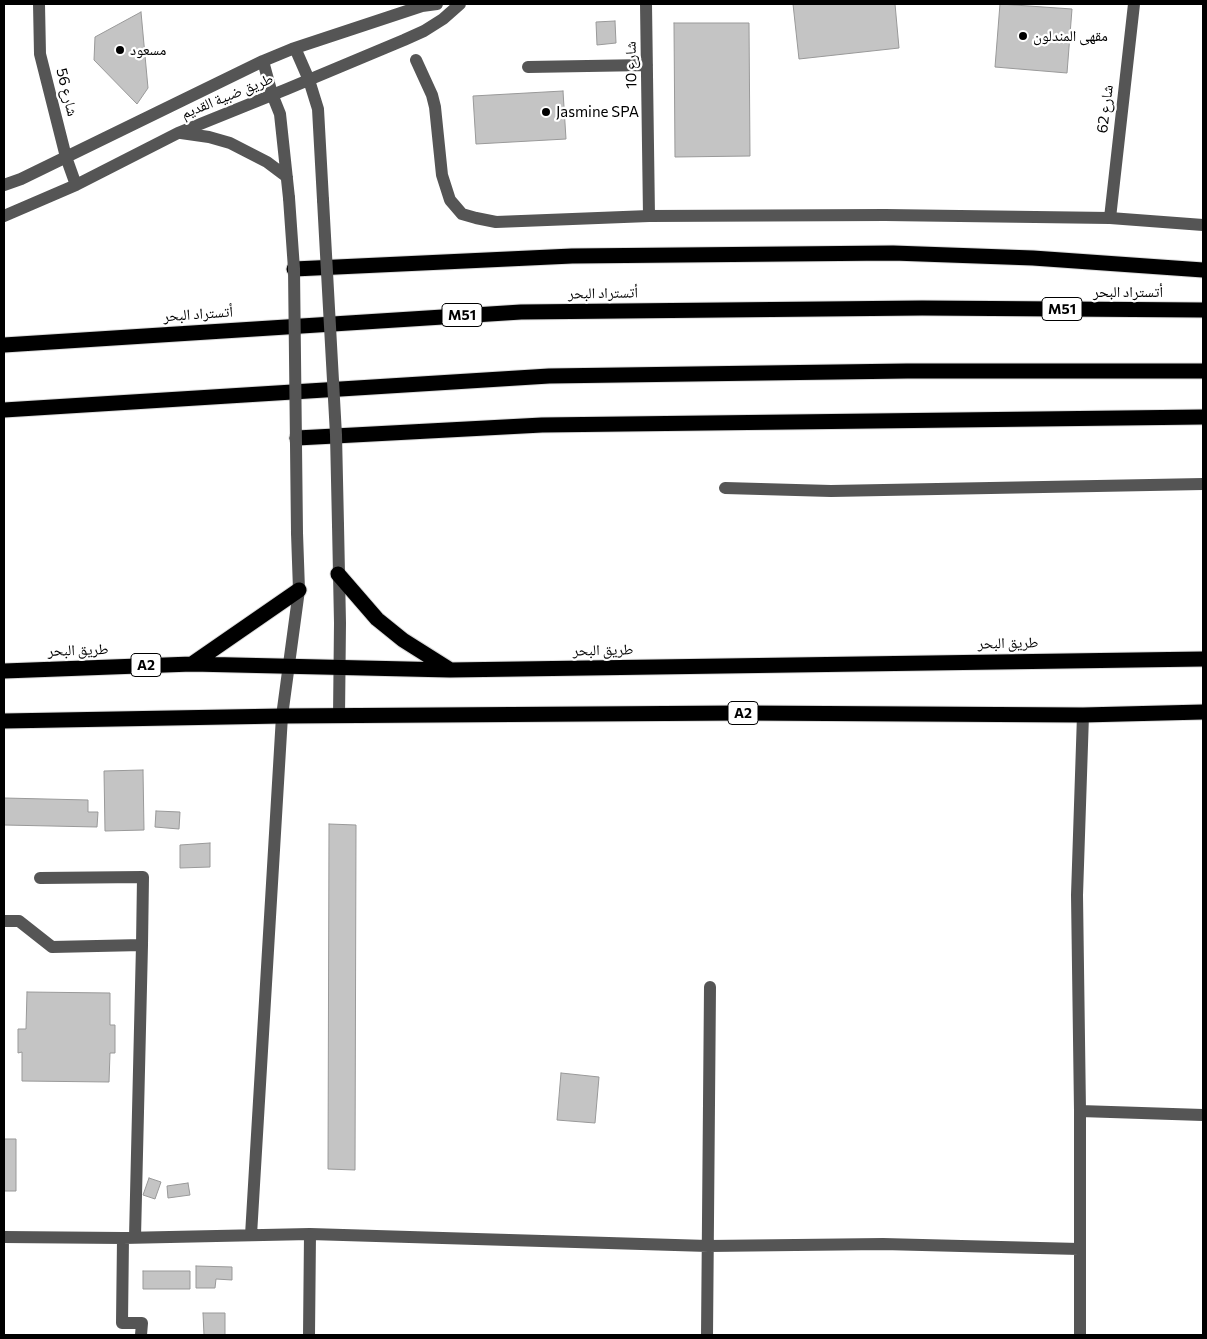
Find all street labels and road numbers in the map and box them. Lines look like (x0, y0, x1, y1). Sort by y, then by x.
street label: شارع 10 (622, 41, 640, 89)
street label: شارع 56 (52, 66, 82, 118)
street label: طريق ضبية القديم (178, 69, 276, 123)
street label: شارع 62 (1093, 84, 1117, 134)
street label: أتستراد البحر (568, 283, 638, 303)
street label: أتستراد البحر (1093, 283, 1163, 301)
road number: M51 (1042, 298, 1082, 320)
street label: أتستراد البحر (162, 303, 234, 325)
road number: M51 (442, 304, 482, 326)
street label: طريق البحر (977, 633, 1039, 653)
street label: طريق البحر (47, 640, 109, 660)
street label: طريق البحر (572, 640, 634, 660)
road number: A2 (131, 654, 161, 676)
road number: A2 (728, 701, 758, 724)

